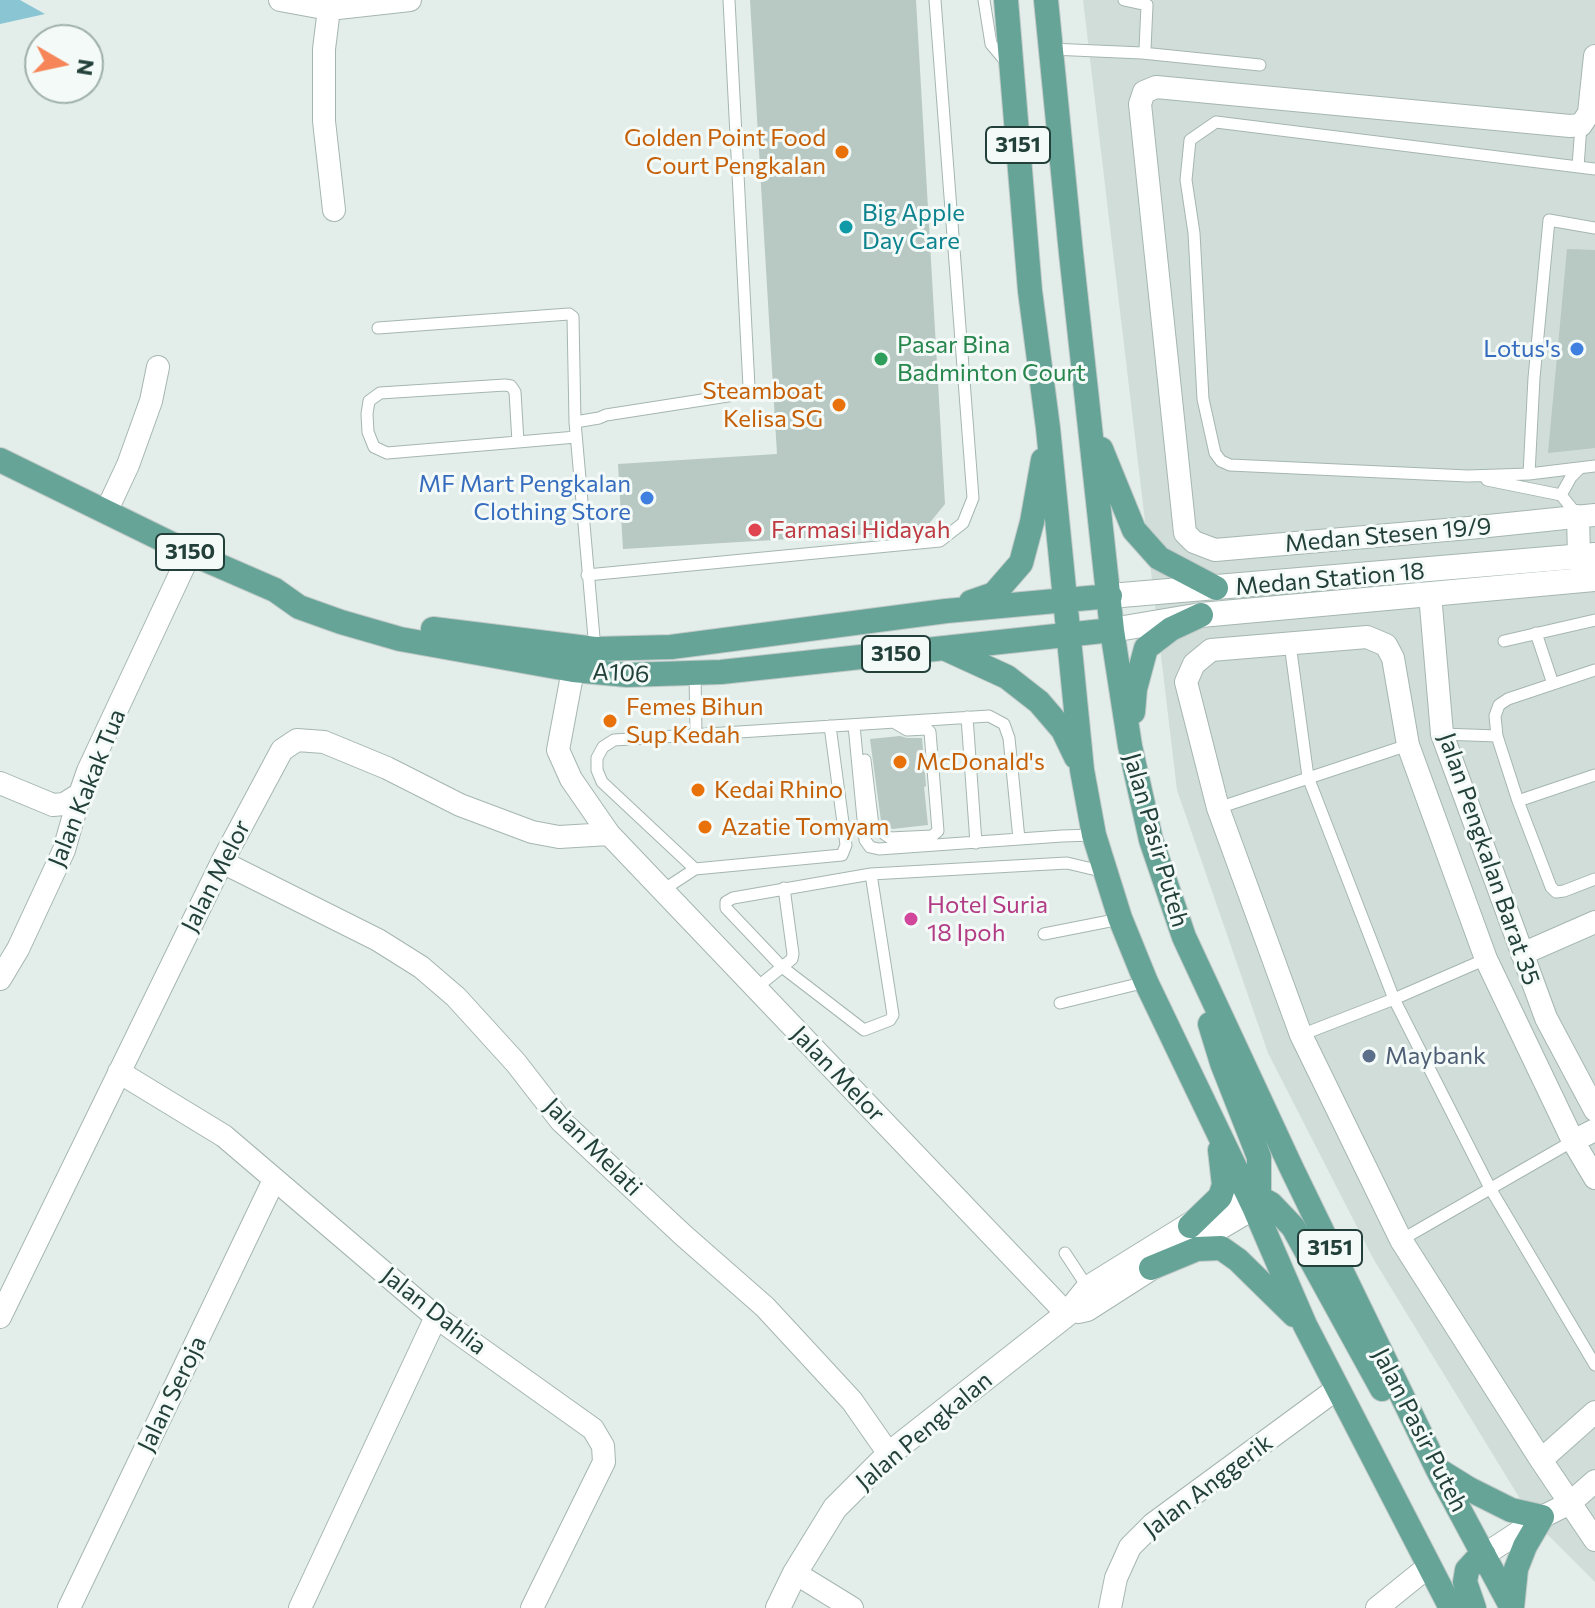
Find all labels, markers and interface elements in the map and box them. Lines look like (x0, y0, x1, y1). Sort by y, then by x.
north arrow (24, 24, 104, 104)
text: N (72, 57, 101, 78)
place label: Golden Point Food Court Pengkalan (624, 124, 826, 180)
road number: 3151 (986, 127, 1050, 163)
marker: Golden Point Food Court Pengkalan (833, 143, 851, 161)
place label: Big Apple Day Care (862, 199, 965, 255)
marker: Big Apple Day Care (837, 218, 855, 236)
place label: Pasar Bina Badminton Court (897, 331, 1086, 387)
place label: Lotus's (1483, 335, 1561, 363)
marker: Lotus's (1568, 340, 1586, 358)
marker: Pasar Bina Badminton Court (872, 350, 890, 368)
place label: Steamboat Kelisa SG (702, 377, 823, 433)
marker: Steamboat Kelisa SG (830, 396, 848, 414)
place label: MF Mart Pengkalan Clothing Store (418, 470, 631, 526)
marker: MF Mart Pengkalan Clothing Store (638, 489, 656, 507)
street label: Medan Stesen 19/9 (1283, 512, 1493, 558)
place label: Farmasi Hidayah (771, 516, 950, 544)
marker: Farmasi Hidayah (746, 521, 764, 539)
road number: 3150 (156, 534, 224, 570)
street label: Medan Station 18 (1234, 556, 1426, 602)
road number: 3150 (862, 636, 930, 672)
street label: A106 (592, 657, 650, 689)
place label: Femes Bihun Sup Kedah (626, 693, 764, 749)
street label: Jalan Kakak Tua (42, 705, 132, 871)
marker: Femes Bihun Sup Kedah (601, 712, 619, 730)
street label: Jalan Pengkalan Barat 35 (1432, 729, 1546, 989)
place label: McDonald's (916, 748, 1045, 776)
street label: Jalan Pasir Puteh (1117, 750, 1195, 930)
marker: McDonald's (891, 753, 909, 771)
place label: Kedai Rhino (714, 776, 843, 804)
marker: Kedai Rhino (689, 781, 707, 799)
place label: Azatie Tomyam (721, 813, 890, 841)
street label: Jalan Melor (175, 815, 257, 937)
marker: Azatie Tomyam (696, 818, 714, 836)
place label: Hotel Suria 18 Ipoh (927, 891, 1048, 947)
marker: Hotel Suria 18 Ipoh (902, 910, 920, 928)
street label: Jalan Melor (785, 1020, 891, 1128)
place label: Maybank (1385, 1042, 1486, 1070)
marker: Maybank (1360, 1047, 1378, 1065)
street label: Jalan Melati (538, 1092, 648, 1202)
road number: 3151 (1298, 1230, 1362, 1266)
street label: Jalan Dahlia (376, 1261, 492, 1361)
street label: Jalan Seroja (132, 1331, 212, 1457)
street label: Jalan Pasir Puteh (1366, 1343, 1474, 1517)
street label: Jalan Pengkalan (850, 1366, 998, 1496)
street label: Jalan Anggerik (1138, 1428, 1278, 1544)

